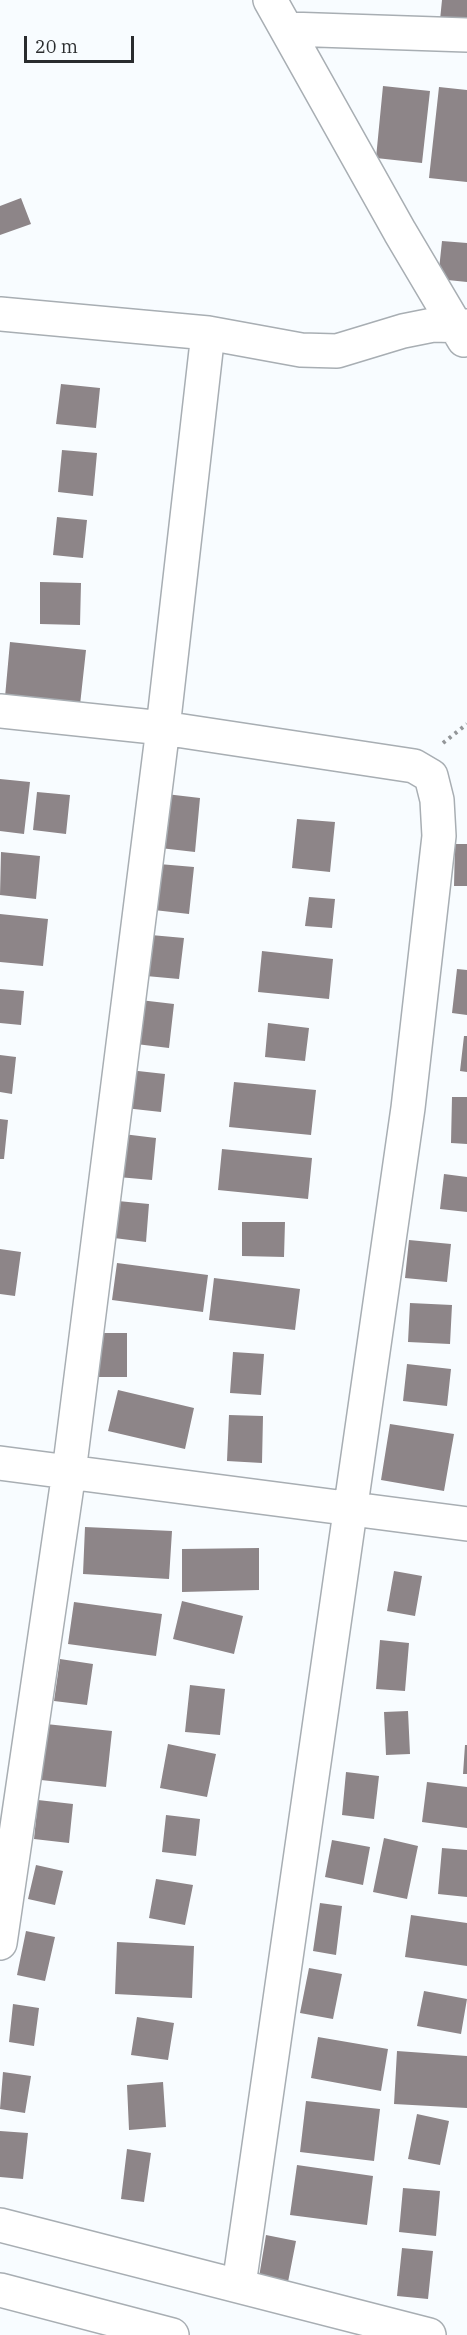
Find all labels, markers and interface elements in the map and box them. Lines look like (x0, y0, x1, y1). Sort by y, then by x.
scale bar (27, 24, 136, 62)
text: 20 m (35, 35, 78, 58)

